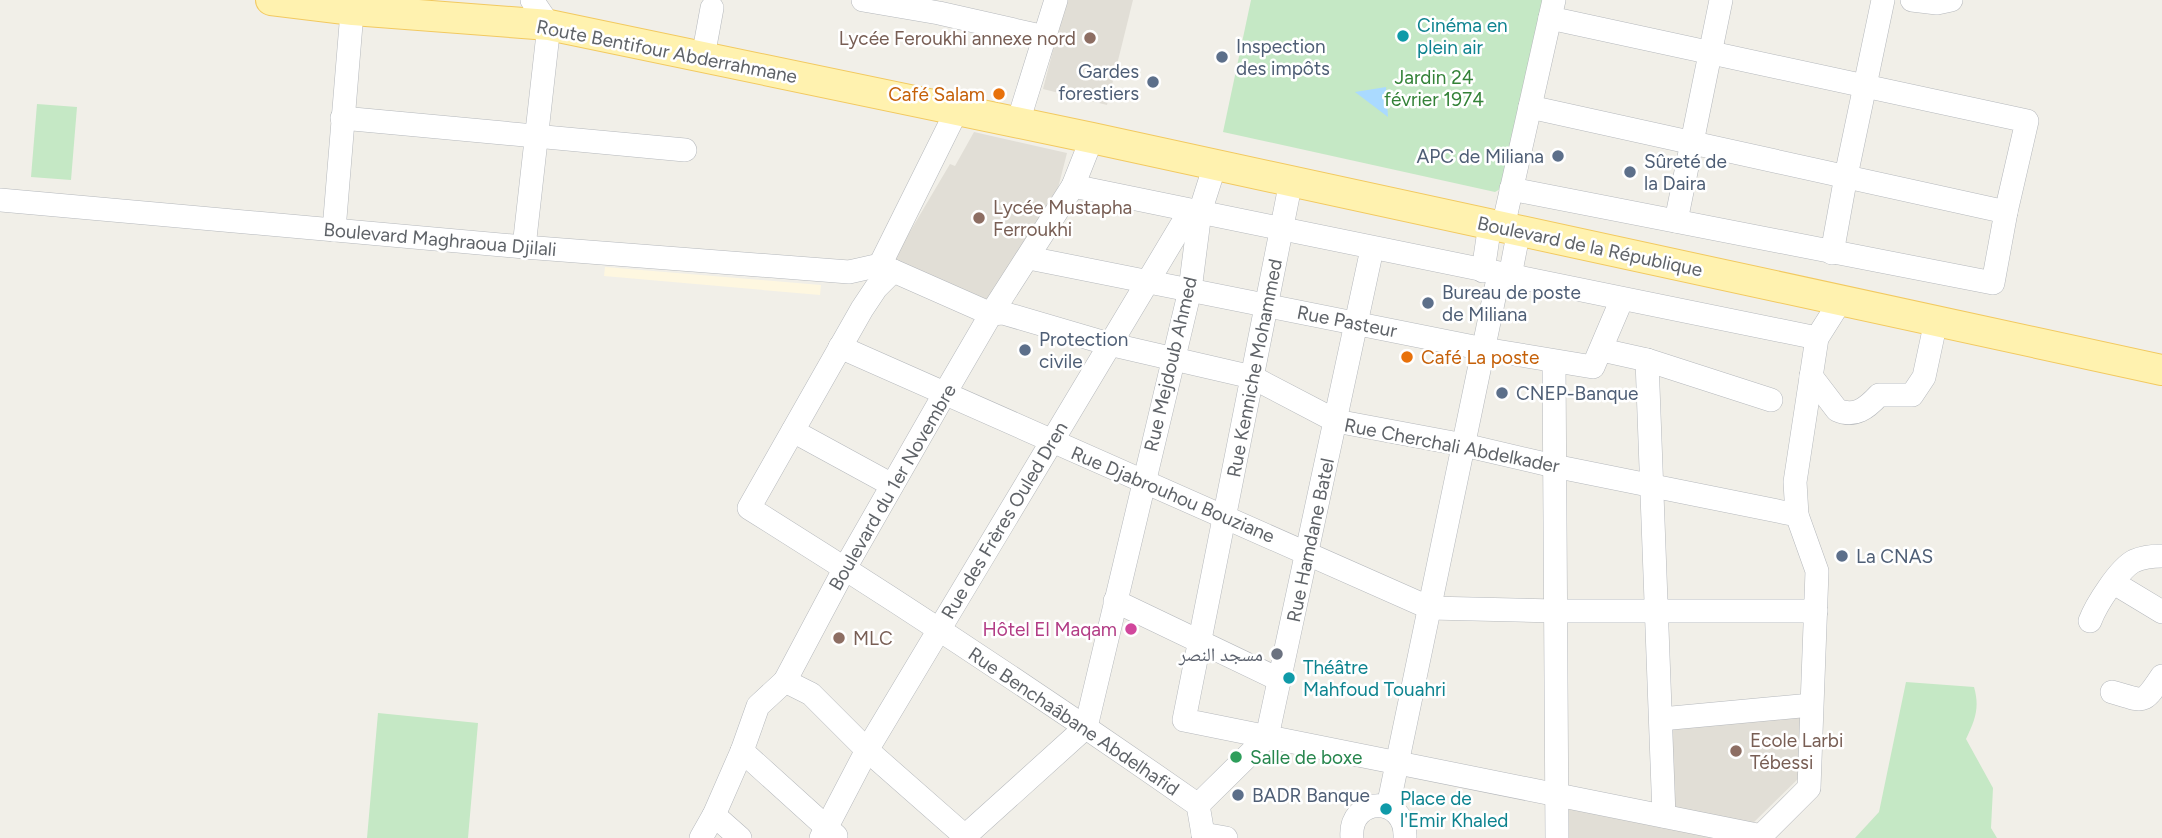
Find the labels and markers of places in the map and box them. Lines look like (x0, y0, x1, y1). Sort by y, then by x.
place label: Cinéma en plein air (1417, 14, 1508, 59)
place label: Lycée Feroukhi annexe nord (839, 27, 1076, 50)
marker: Cinéma en plein air (1395, 28, 1411, 44)
marker: Lycée Feroukhi annexe nord (1082, 30, 1098, 46)
place label: Inspection des impôts (1236, 35, 1330, 80)
marker: Inspection des impôts (1214, 49, 1230, 65)
place label: Gardes forestiers (1058, 60, 1139, 105)
marker: Gardes forestiers (1145, 74, 1161, 90)
place label: Café Salam (888, 83, 985, 106)
marker: Café Salam (991, 86, 1007, 102)
place label: APC de Miliana (1416, 145, 1544, 168)
marker: APC de Miliana (1550, 148, 1566, 164)
place label: Sûreté de la Daira (1644, 150, 1727, 195)
marker: Sûreté de la Daira (1622, 164, 1638, 180)
place label: Lycée Mustapha Ferroukhi (993, 196, 1132, 241)
marker: Lycée Mustapha Ferroukhi (971, 210, 987, 226)
place label: Bureau de poste de Miliana (1442, 281, 1581, 326)
marker: Bureau de poste de Miliana (1420, 295, 1436, 311)
place label: Protection civile (1039, 328, 1128, 373)
marker: Protection civile (1017, 342, 1033, 358)
place label: Café La poste (1421, 346, 1539, 369)
marker: Café La poste (1399, 349, 1415, 365)
place label: CNEP-Banque (1516, 382, 1638, 405)
marker: CNEP-Banque (1494, 385, 1510, 401)
place label: La CNAS (1856, 545, 1933, 568)
marker: La CNAS (1834, 548, 1850, 564)
place label: Hôtel El Maqam (983, 618, 1117, 641)
marker: Hôtel El Maqam (1123, 621, 1139, 637)
place label: MLC (853, 627, 893, 650)
marker: MLC (831, 630, 847, 646)
place label: مسجد النصر (1178, 643, 1263, 666)
marker: مسجد النصر (1269, 646, 1285, 662)
place label: Théâtre Mahfoud Touahri (1303, 656, 1446, 701)
marker: Théâtre Mahfoud Touahri (1281, 670, 1297, 686)
place label: Ecole Larbi Tébessi (1750, 729, 1843, 774)
marker: Ecole Larbi Tébessi (1728, 743, 1744, 759)
place label: Salle de boxe (1250, 746, 1362, 769)
marker: Salle de boxe (1228, 749, 1244, 765)
place label: BADR Banque (1252, 784, 1370, 807)
marker: BADR Banque (1230, 787, 1246, 803)
place label: Place de l'Emir Khaled (1400, 787, 1509, 832)
marker: Place de l'Emir Khaled (1378, 801, 1394, 817)

